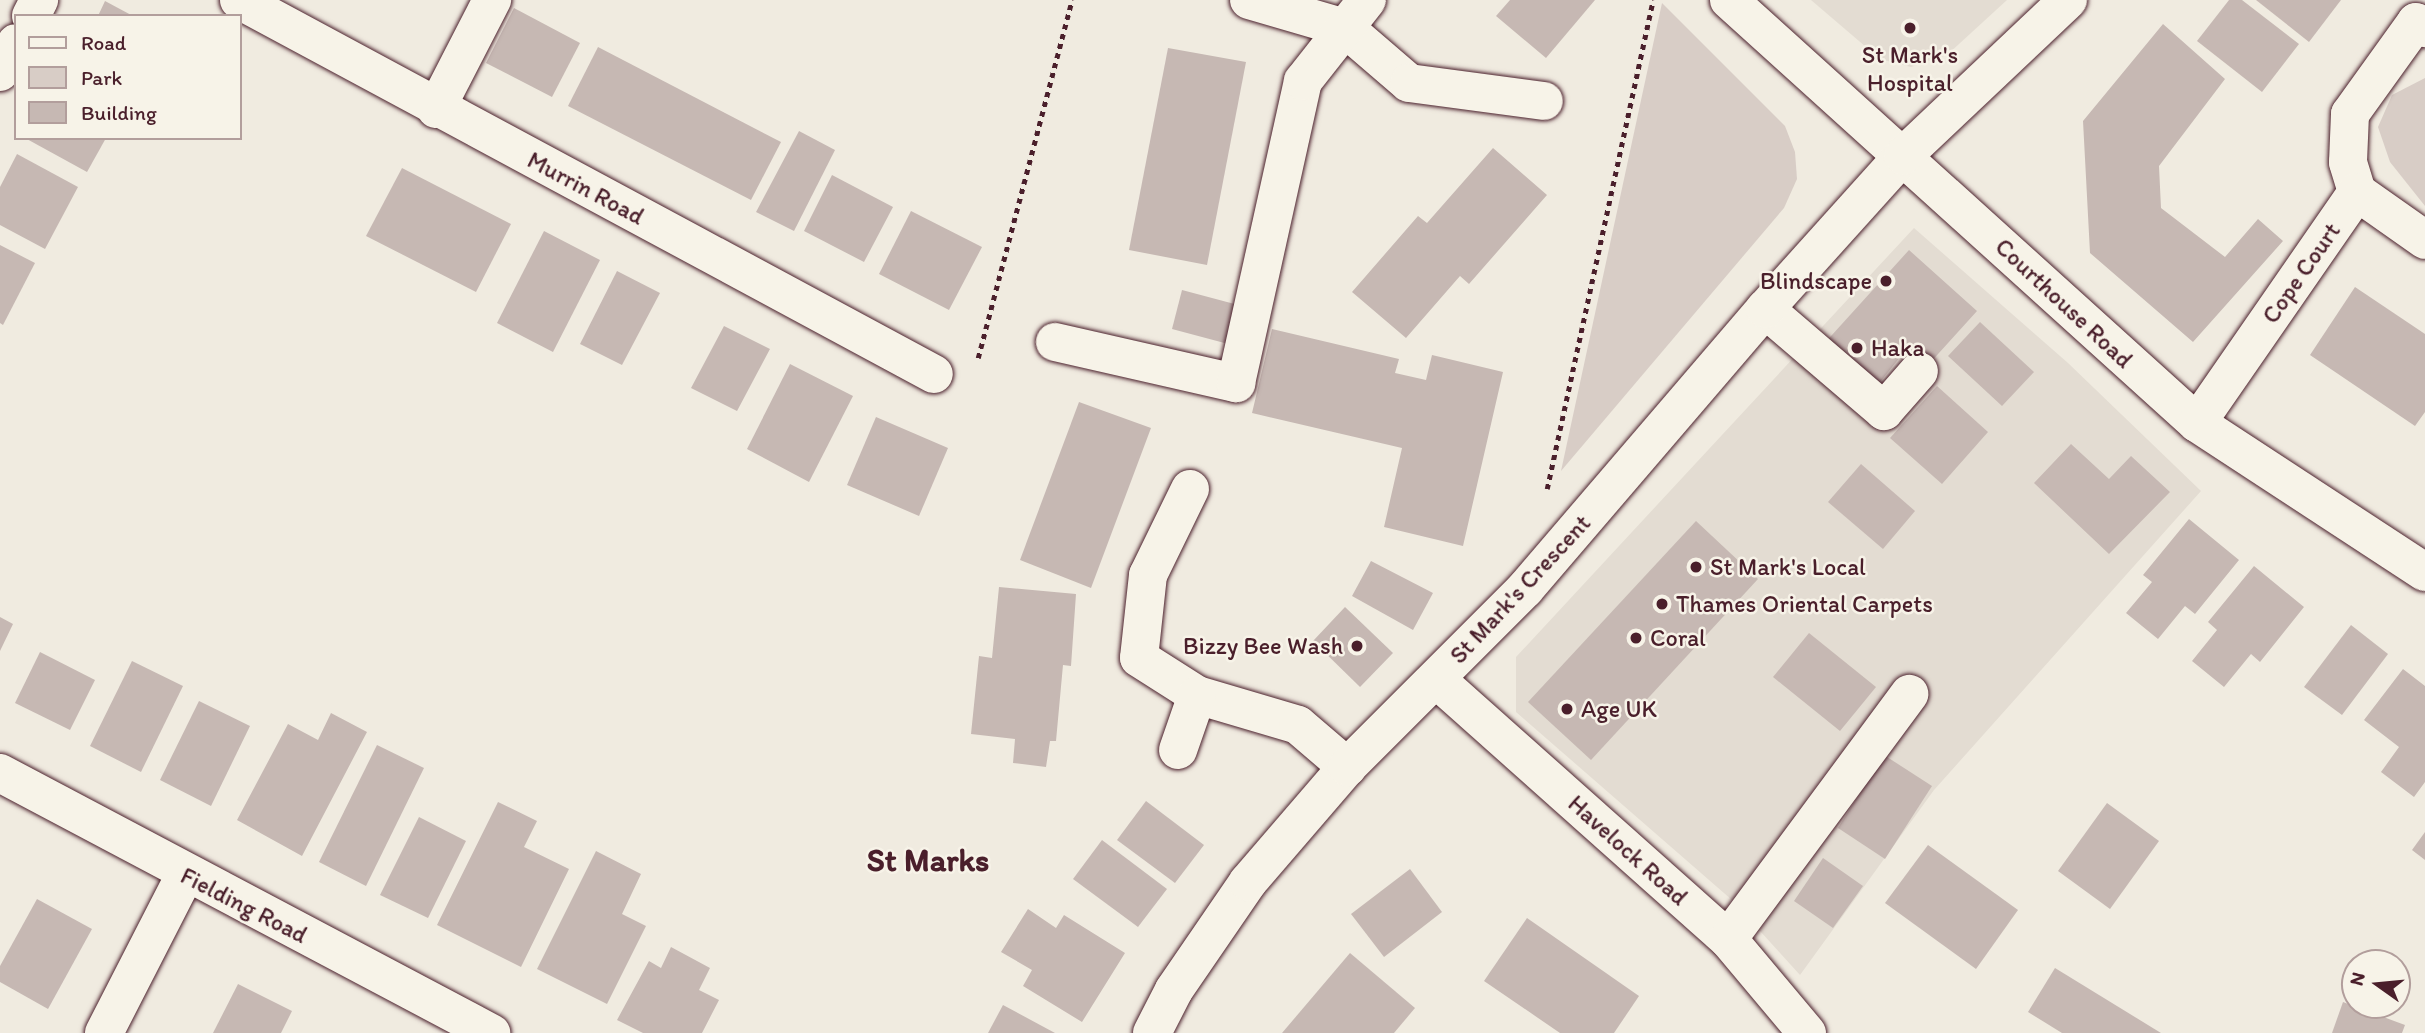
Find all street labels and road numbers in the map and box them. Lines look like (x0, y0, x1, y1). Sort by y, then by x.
street label: Murrin Road (523, 145, 649, 231)
street label: Cope Court (2256, 217, 2346, 329)
street label: Courthouse Road (1990, 232, 2138, 374)
street label: St Mark's Crescent (1443, 508, 1597, 670)
street label: Havelock Road (1562, 789, 1694, 911)
street label: Fielding Road (176, 861, 312, 949)

